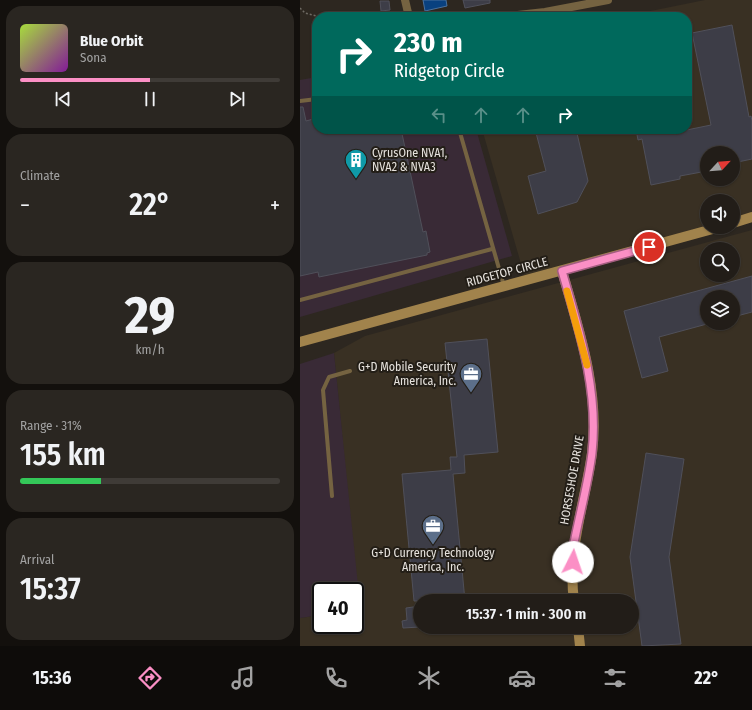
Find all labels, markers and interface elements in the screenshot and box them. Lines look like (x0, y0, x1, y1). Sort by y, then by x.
text: 230 m (394, 26, 463, 59)
icon: right (328, 28, 380, 80)
text: Blue Orbit (80, 32, 143, 50)
text: Sona (80, 50, 107, 65)
text: Ridgetop Circle (394, 60, 505, 82)
icon: previous (52, 88, 74, 110)
icon: pause (139, 88, 161, 110)
icon: next (226, 88, 248, 110)
icon: left (428, 104, 450, 126)
icon: ahead (470, 104, 492, 126)
icon: ahead (512, 104, 534, 126)
icon: right (554, 104, 576, 126)
place label: CyrusOne NVA1, NVA2 & NVA3 (372, 146, 447, 174)
north arrow (700, 146, 740, 186)
map controls (700, 146, 740, 330)
building icon: CyrusOne NVA1, NVA2 & NVA3 (343, 147, 369, 180)
text: Climate (20, 168, 60, 183)
text: 22° (129, 187, 171, 223)
text: − (20, 192, 30, 219)
text: + (270, 192, 280, 219)
button: sound (700, 194, 740, 234)
pin (632, 230, 666, 264)
icon: arrive (638, 236, 660, 258)
button: search (700, 242, 740, 282)
street label: RIDGETOP CIRCLE (465, 254, 550, 290)
text: 29 (125, 284, 175, 347)
button: layers (700, 290, 740, 330)
text: km/h (136, 342, 165, 357)
place label: G+D Mobile Security America, Inc. (358, 360, 457, 388)
office icon: G+D Mobile Security America, Inc. (458, 361, 484, 394)
text: Range · 31% (20, 418, 82, 433)
street label: HORSESHOE DRIVE (557, 434, 587, 526)
text: 155 km (20, 437, 106, 473)
office icon: G+D Currency Technology America, Inc. (420, 513, 446, 546)
position arrow (552, 541, 594, 583)
place label: G+D Currency Technology America, Inc. (371, 546, 495, 574)
text: Arrival (20, 552, 54, 567)
text: 15:37 (20, 571, 81, 607)
speed limit sign: 40 (312, 582, 364, 634)
text: 15:37 · 1 min · 300 m (466, 605, 586, 623)
icon: directions (136, 664, 164, 692)
icon: music (229, 664, 257, 692)
icon: phone (322, 664, 350, 692)
icon: climate (415, 664, 443, 692)
icon: car (508, 664, 536, 692)
icon: filters (601, 664, 629, 692)
text: 15:36 (33, 667, 71, 689)
text: 22° (694, 667, 719, 689)

